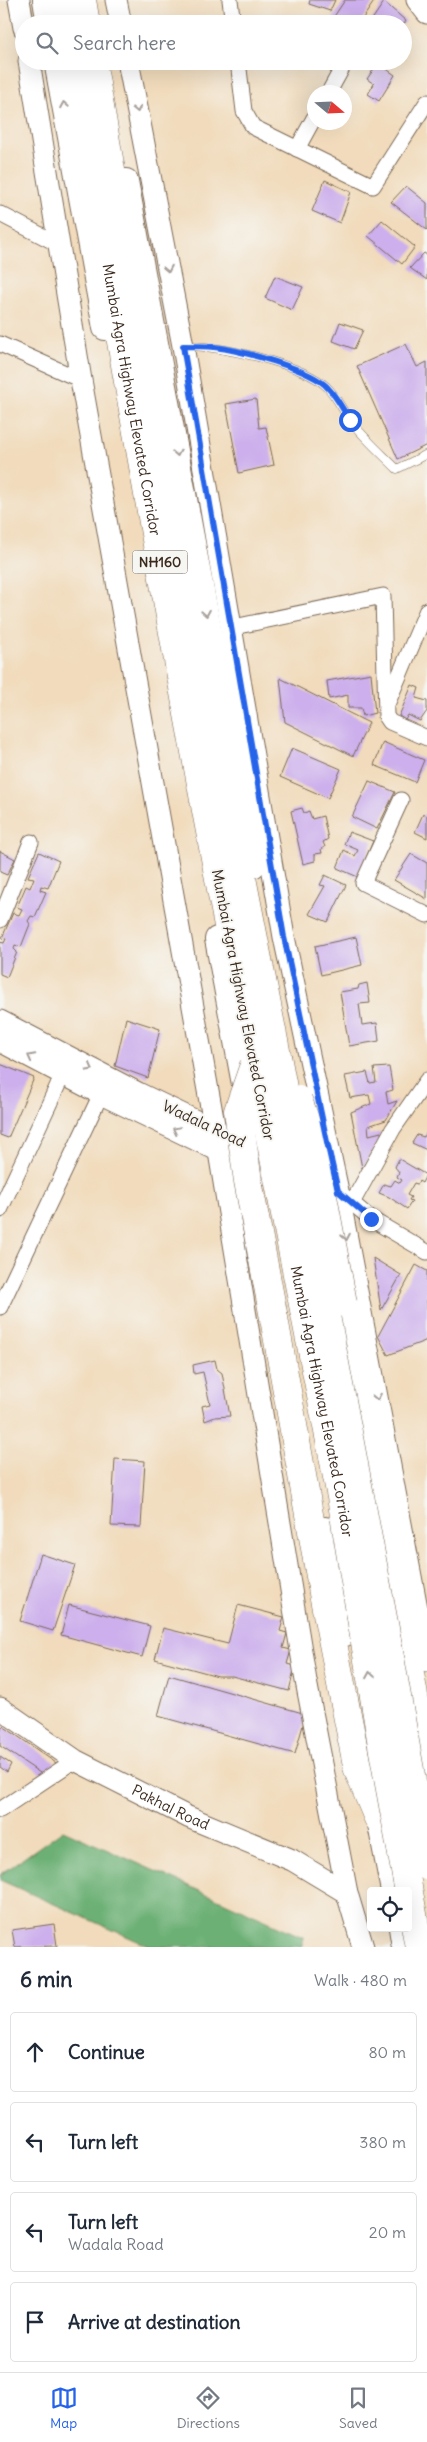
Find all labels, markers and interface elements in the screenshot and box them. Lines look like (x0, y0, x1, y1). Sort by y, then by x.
search box (15, 15, 412, 70)
icon: search (33, 29, 61, 57)
text: Search here (73, 31, 176, 55)
north arrow (307, 85, 352, 130)
one-way arrow (59, 100, 69, 109)
one-way arrow (131, 105, 142, 114)
street label: Mumbai Agra Highway Elevated Corridor (98, 262, 165, 537)
one-way arrow (162, 264, 173, 273)
route start (339, 409, 362, 432)
one-way arrow (171, 449, 181, 458)
road number: NH160 (132, 550, 188, 574)
one-way arrow (201, 609, 211, 618)
street label: Mumbai Agra Highway Elevated Corridor (208, 868, 279, 1142)
one-way arrow (27, 1053, 36, 1063)
one-way arrow (84, 1062, 93, 1072)
street label: Wadala Road (160, 1096, 249, 1151)
one-way arrow (172, 1126, 181, 1136)
route end (360, 1208, 383, 1231)
one-way arrow (340, 1233, 351, 1242)
street label: Mumbai Agra Highway Elevated Corridor (287, 1264, 357, 1539)
one-way arrow (371, 1392, 382, 1401)
one-way arrow (366, 1671, 376, 1680)
street label: Pakhal Road (129, 1780, 213, 1834)
map controls (367, 1887, 412, 1932)
button: locate (367, 1887, 412, 1932)
text: 6 min (20, 1966, 72, 1993)
text: Walk · 480 m (314, 1970, 407, 1990)
icon: ahead (21, 2038, 49, 2066)
text: Continue (68, 2040, 145, 2064)
text: 80 m (368, 2042, 406, 2062)
icon: left (21, 2128, 49, 2156)
text: Turn left (68, 2130, 138, 2154)
text: 380 m (359, 2132, 406, 2152)
text: Turn left (68, 2210, 138, 2234)
icon: left (21, 2218, 49, 2246)
text: 20 m (369, 2222, 406, 2242)
text: Wadala Road (68, 2234, 164, 2254)
icon: arrive (21, 2308, 49, 2336)
text: Arrive at destination (68, 2310, 241, 2334)
tab: Map (50, 2384, 78, 2432)
tab: Directions (177, 2384, 240, 2432)
tab: Saved (339, 2384, 377, 2432)

